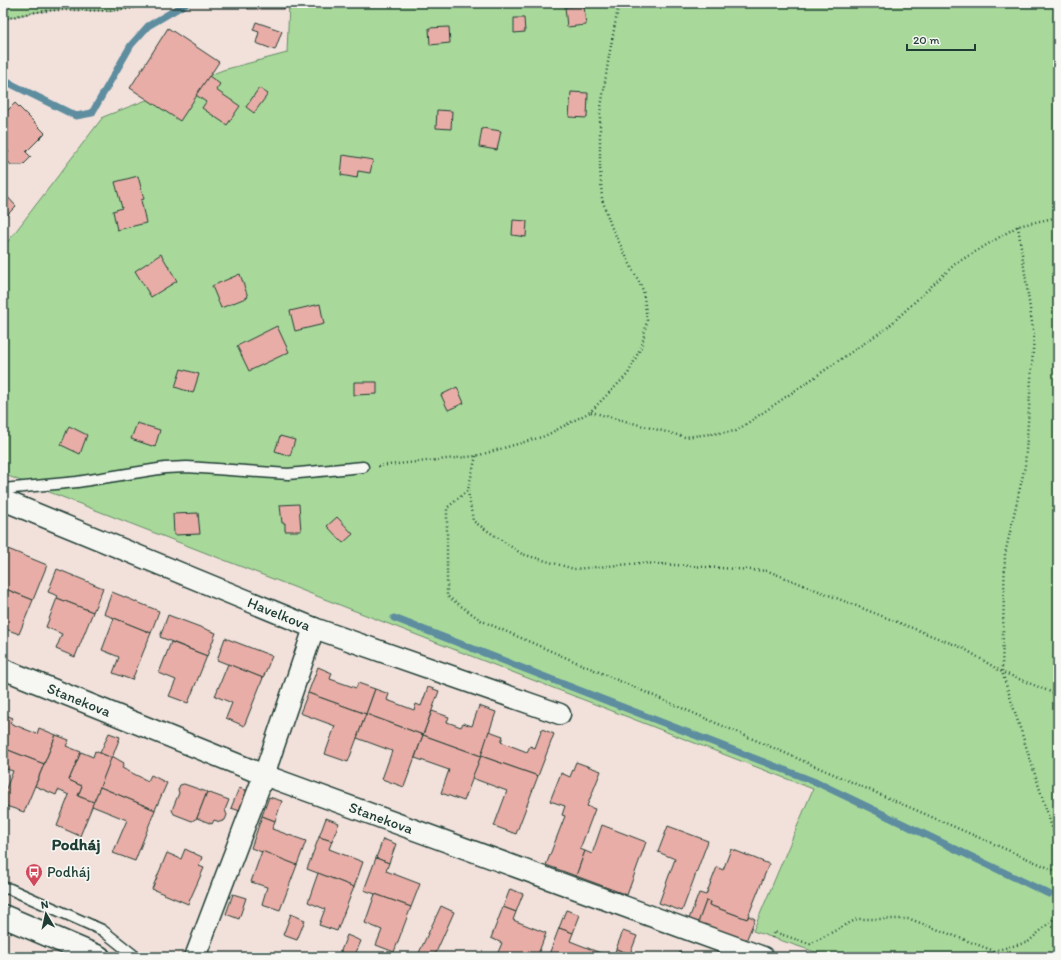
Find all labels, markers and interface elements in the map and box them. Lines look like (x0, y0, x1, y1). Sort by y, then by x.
scale bar (907, 26, 975, 52)
text: 20 m (913, 33, 940, 47)
street label: Havelkova (245, 593, 313, 635)
street label: Stanekova (45, 679, 114, 721)
street label: Stanekova (346, 798, 416, 838)
district label: Podháj (51, 834, 101, 855)
bus stop icon: Podháj (24, 862, 44, 887)
place label: Podháj (47, 863, 90, 881)
north arrow (26, 894, 66, 934)
text: N (40, 898, 49, 912)

